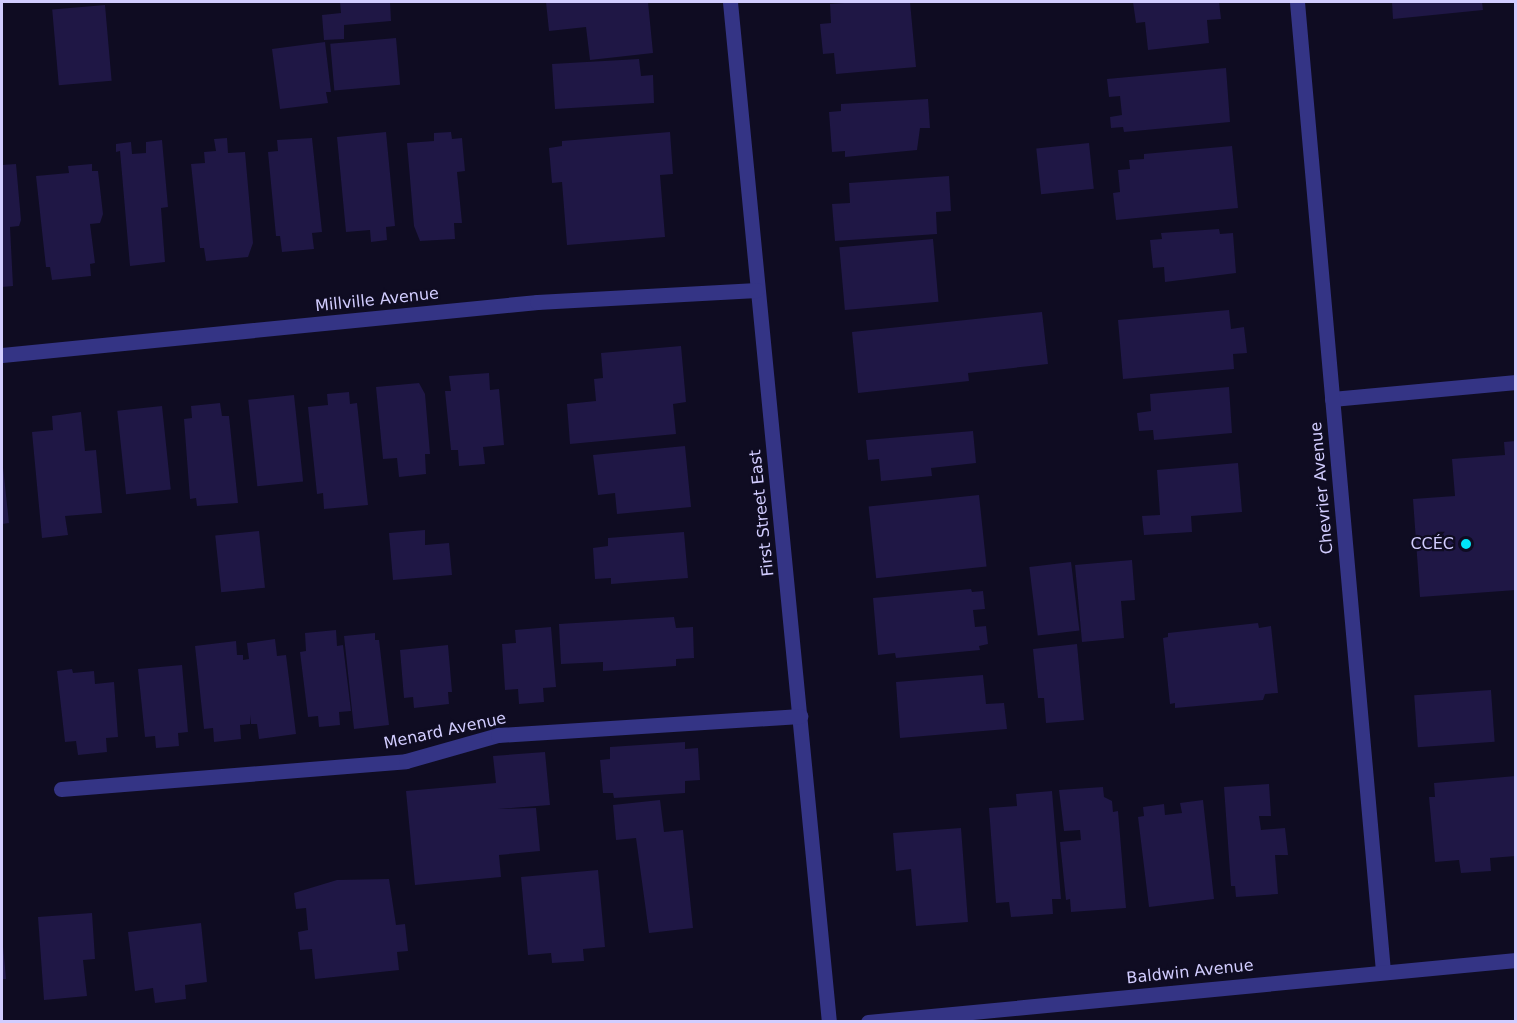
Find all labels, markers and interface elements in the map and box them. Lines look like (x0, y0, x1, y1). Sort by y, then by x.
street label: Millville Avenue (314, 284, 440, 316)
street label: Chevrier Avenue (1307, 421, 1337, 555)
street label: First Street East (746, 449, 778, 577)
place label: CCÉC (1410, 534, 1454, 554)
marker: CCÉC (1459, 537, 1473, 551)
street label: Menard Avenue (382, 709, 508, 753)
street label: Baldwin Avenue (1126, 956, 1254, 988)

